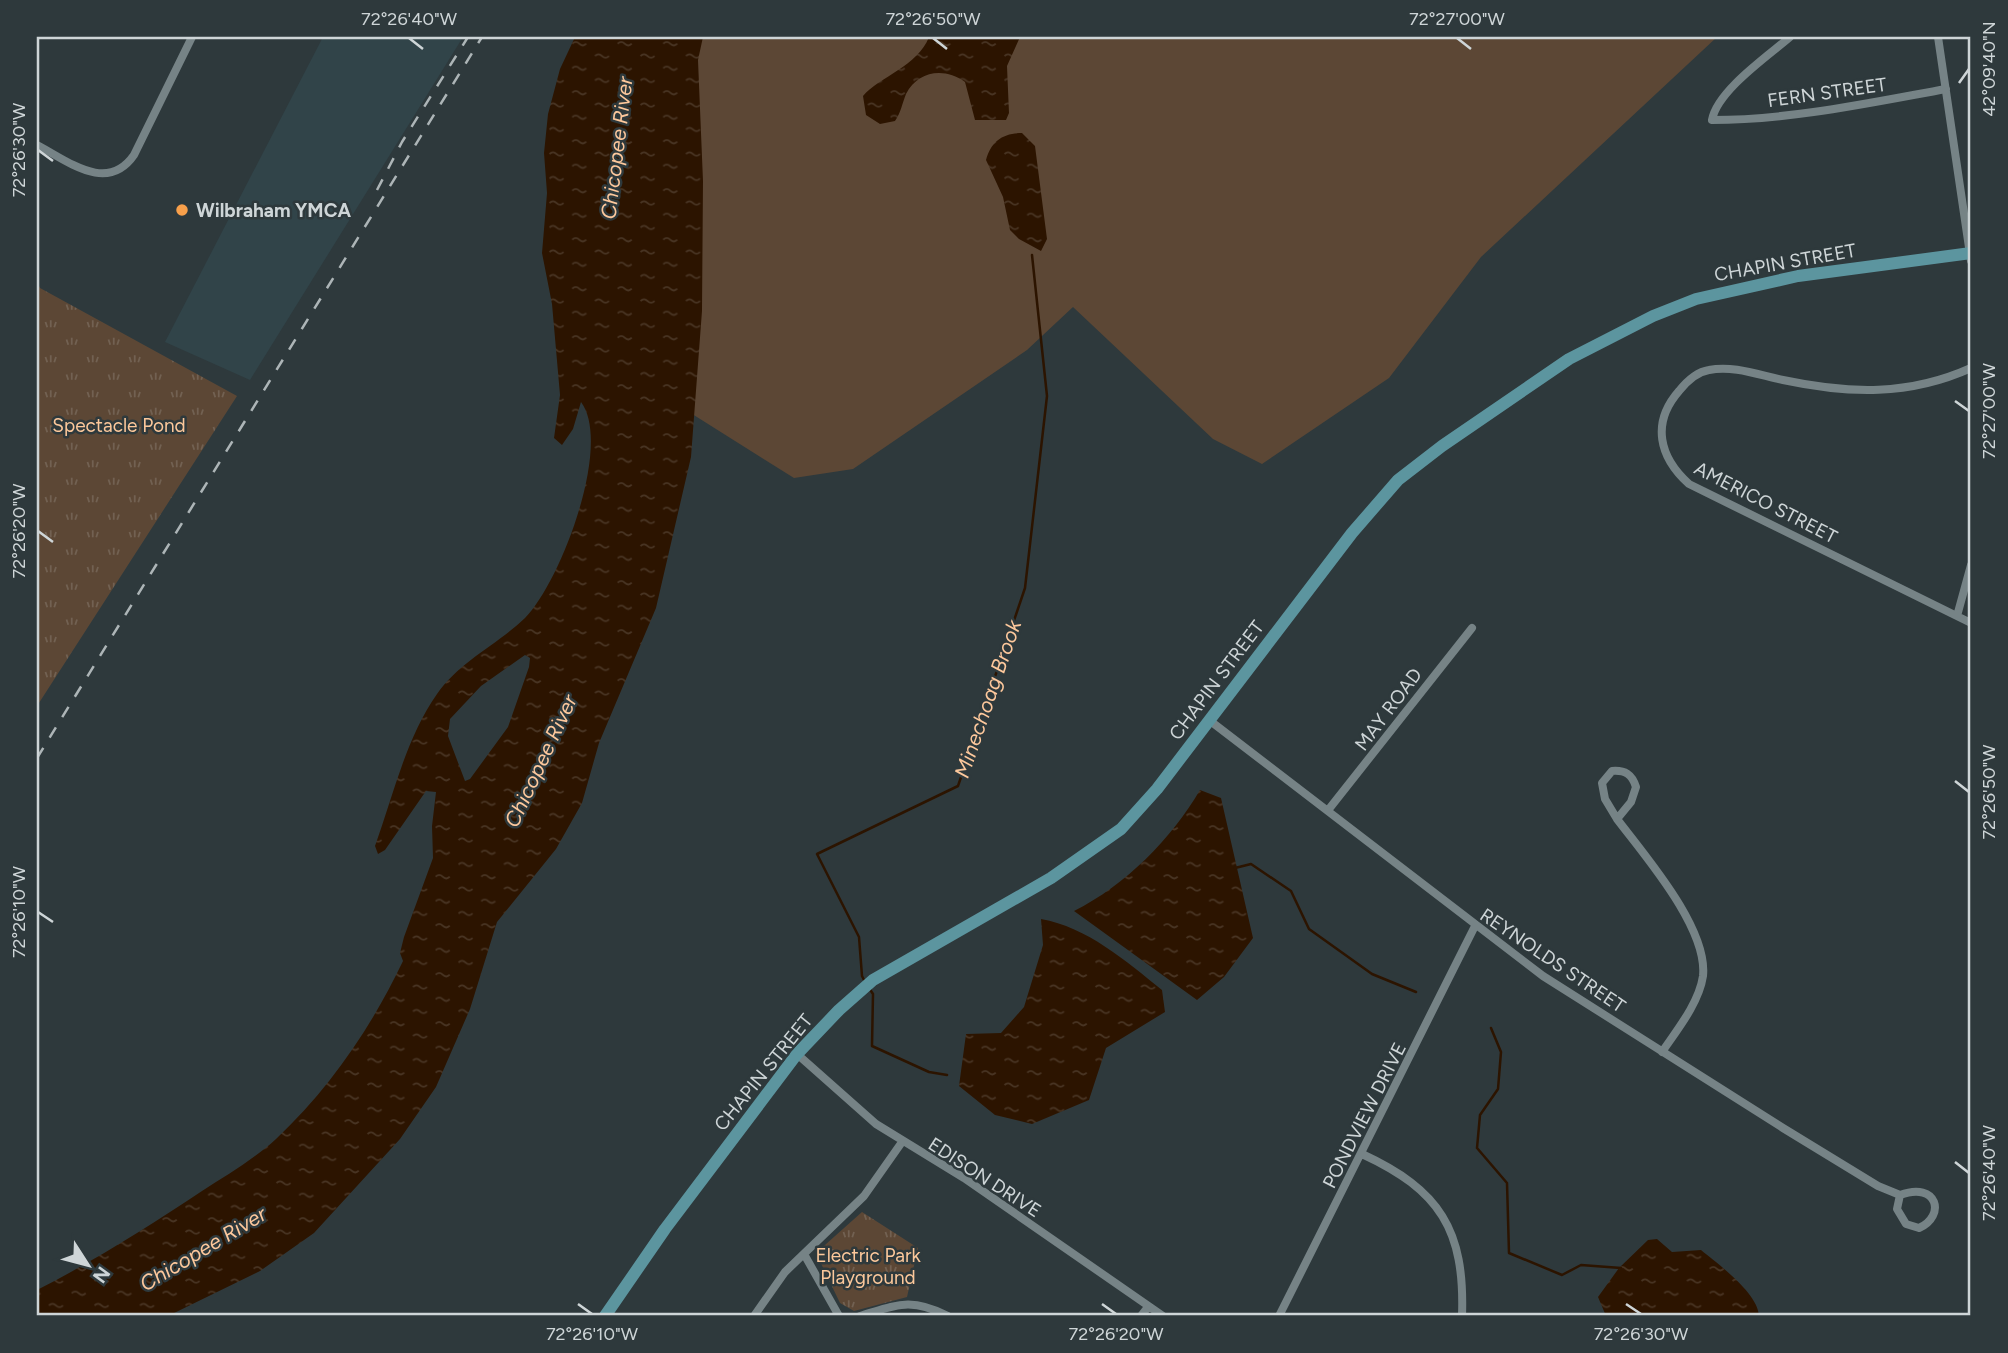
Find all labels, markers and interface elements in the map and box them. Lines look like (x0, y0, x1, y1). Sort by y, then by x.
text: 72°26'40"W (361, 8, 458, 30)
text: 72°26'50"W (885, 8, 981, 30)
text: 72°27'00"W (1409, 8, 1506, 30)
text: 42°09'40"N (1978, 21, 2000, 117)
street label: FERN STREET (1766, 73, 1889, 112)
water label: Chicopee River (595, 74, 638, 221)
text: 72°26'30"W (8, 102, 30, 197)
place label: Wilbraham YMCA (196, 199, 351, 222)
marker: Wilbraham YMCA (174, 202, 190, 218)
street label: CHAPIN STREET (1712, 239, 1858, 286)
text: 72°27'00"W (1978, 362, 2000, 459)
park label: Spectacle Pond (52, 414, 186, 437)
street label: AMERICO STREET (1690, 456, 1842, 549)
text: 72°26'20"W (8, 483, 30, 578)
water label: Minechoag Brook (949, 616, 1027, 781)
street label: CHAPIN STREET (1164, 616, 1269, 744)
street label: MAY ROAD (1350, 663, 1427, 755)
water label: Chicopee River (499, 690, 583, 831)
text: 72°26'50"W (1978, 744, 2000, 840)
text: 72°26'10"W (8, 865, 30, 958)
street label: REYNOLDS STREET (1476, 903, 1630, 1018)
street label: CHAPIN STREET (709, 1009, 818, 1135)
street label: PONDVIEW DRIVE (1318, 1039, 1411, 1192)
text: 72°26'40"W (1978, 1124, 2000, 1221)
street label: EDISON DRIVE (924, 1132, 1045, 1222)
water label: Chicopee River (135, 1201, 271, 1296)
north arrow (52, 1230, 122, 1300)
park label: Electric Park Playground (815, 1244, 921, 1289)
text: N (88, 1262, 115, 1287)
text: 72°26'10"W (546, 1323, 639, 1345)
text: 72°26'20"W (1069, 1323, 1164, 1345)
text: 72°26'30"W (1594, 1323, 1689, 1345)

